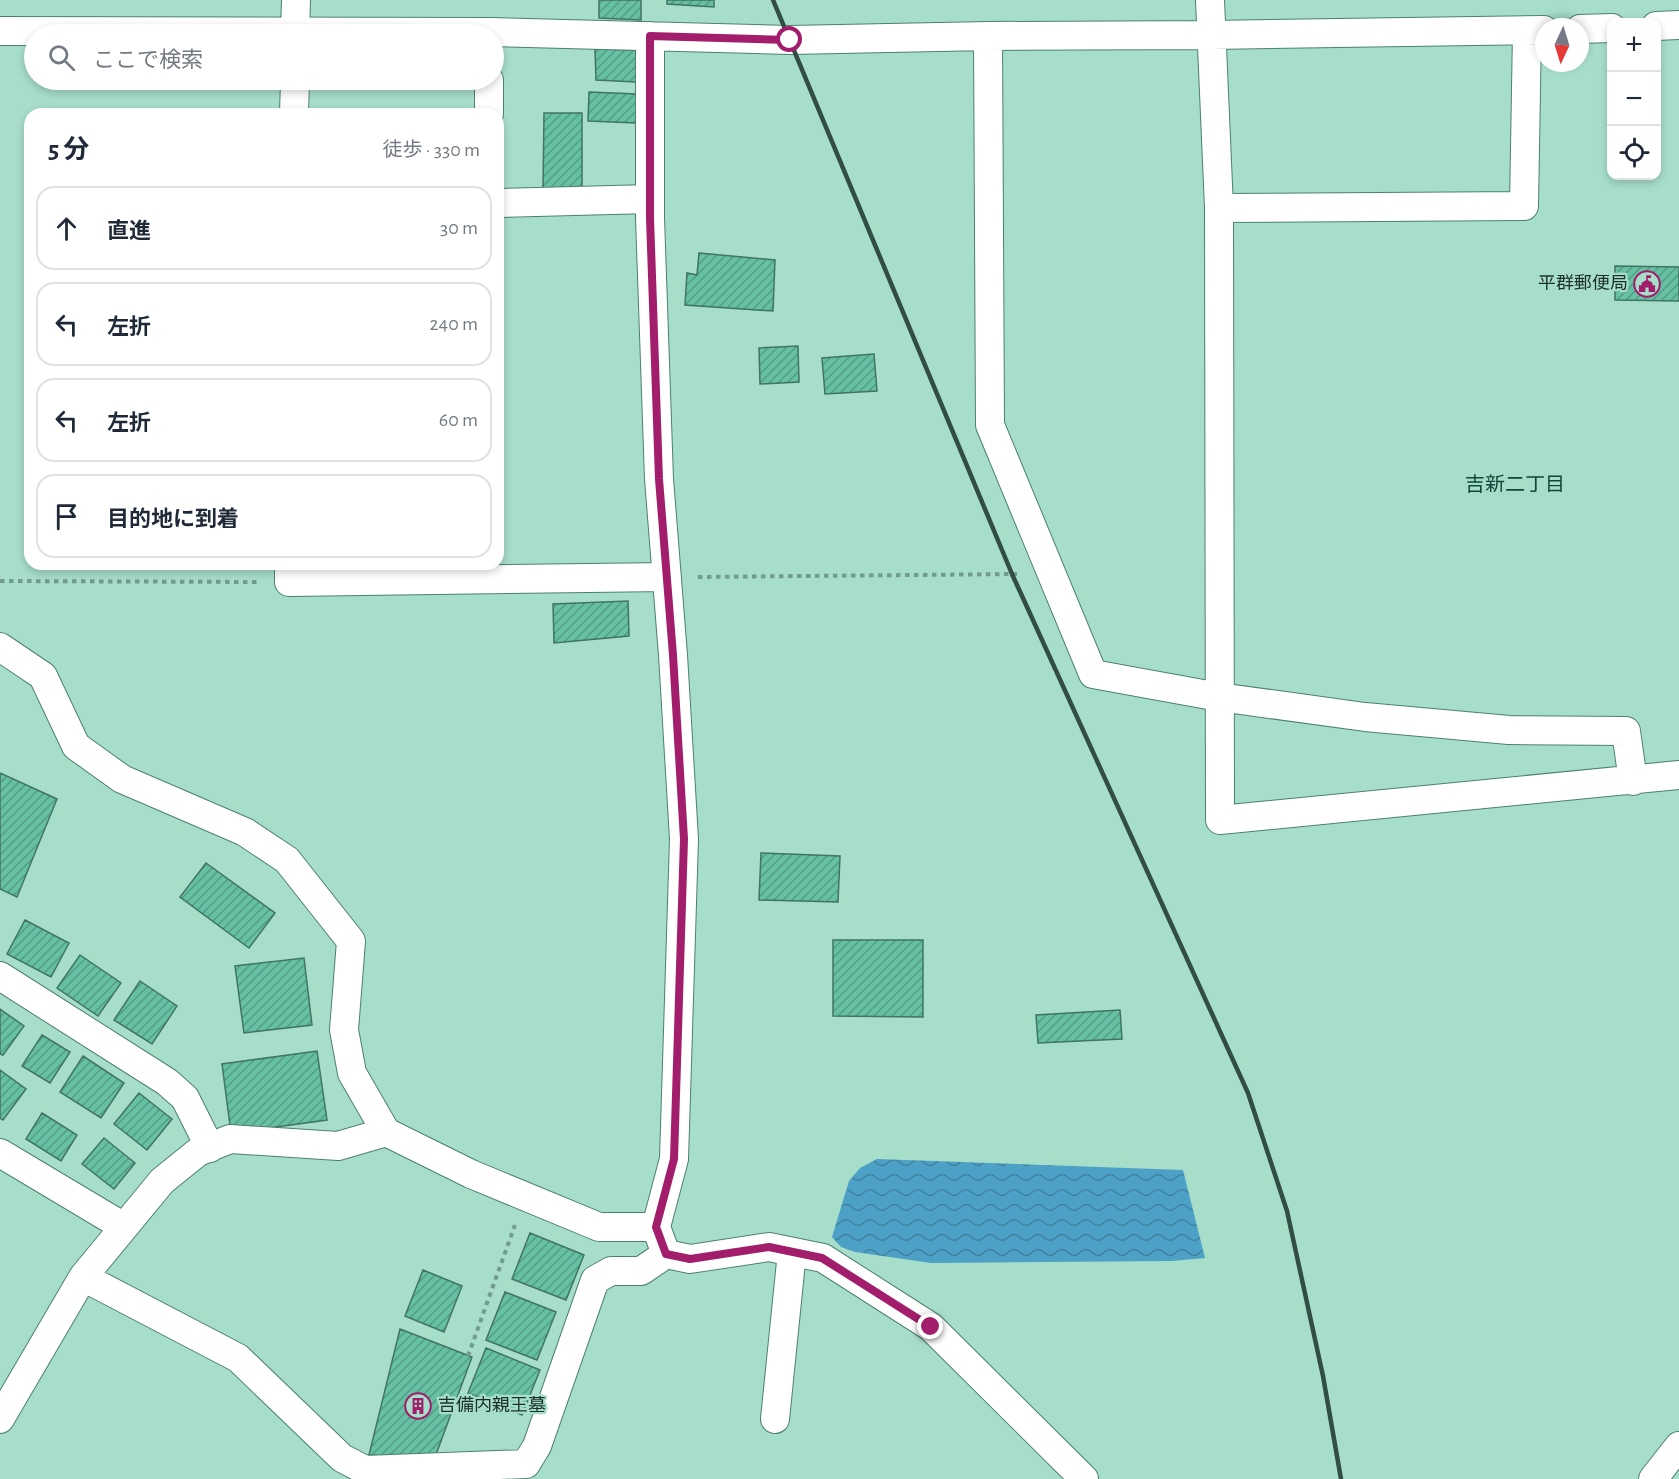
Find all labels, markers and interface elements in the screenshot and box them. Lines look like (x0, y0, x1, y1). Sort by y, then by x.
north arrow (1535, 18, 1589, 72)
map controls (1607, 18, 1661, 180)
button: + (1607, 18, 1661, 72)
search box (24, 24, 504, 90)
route start (776, 26, 802, 52)
icon: search (45, 41, 78, 74)
text: ここで検索 (93, 49, 203, 71)
button: − (1607, 72, 1661, 126)
button: locate (1607, 126, 1661, 180)
text: 5 分 (48, 137, 89, 163)
text: 徒歩 · 330 m (382, 140, 480, 160)
icon: ahead (50, 212, 83, 245)
text: 30 m (440, 218, 478, 238)
text: 直進 (107, 220, 151, 242)
public building icon: 平群郵便局 (1632, 269, 1662, 299)
place label: 平群郵便局 (1538, 274, 1628, 293)
icon: left (50, 308, 83, 341)
text: 240 m (429, 314, 478, 334)
text: 左折 (107, 316, 151, 338)
icon: left (50, 404, 83, 437)
text: 60 m (439, 410, 478, 430)
text: 左折 (107, 412, 151, 434)
district label: 吉新二丁目 (1465, 474, 1565, 495)
icon: arrive (50, 500, 83, 533)
text: 目的地に到着 (107, 508, 239, 530)
route end (917, 1313, 943, 1339)
building icon: 吉備内親王墓 (403, 1391, 433, 1421)
place label: 吉備内親王墓 (438, 1395, 546, 1415)

